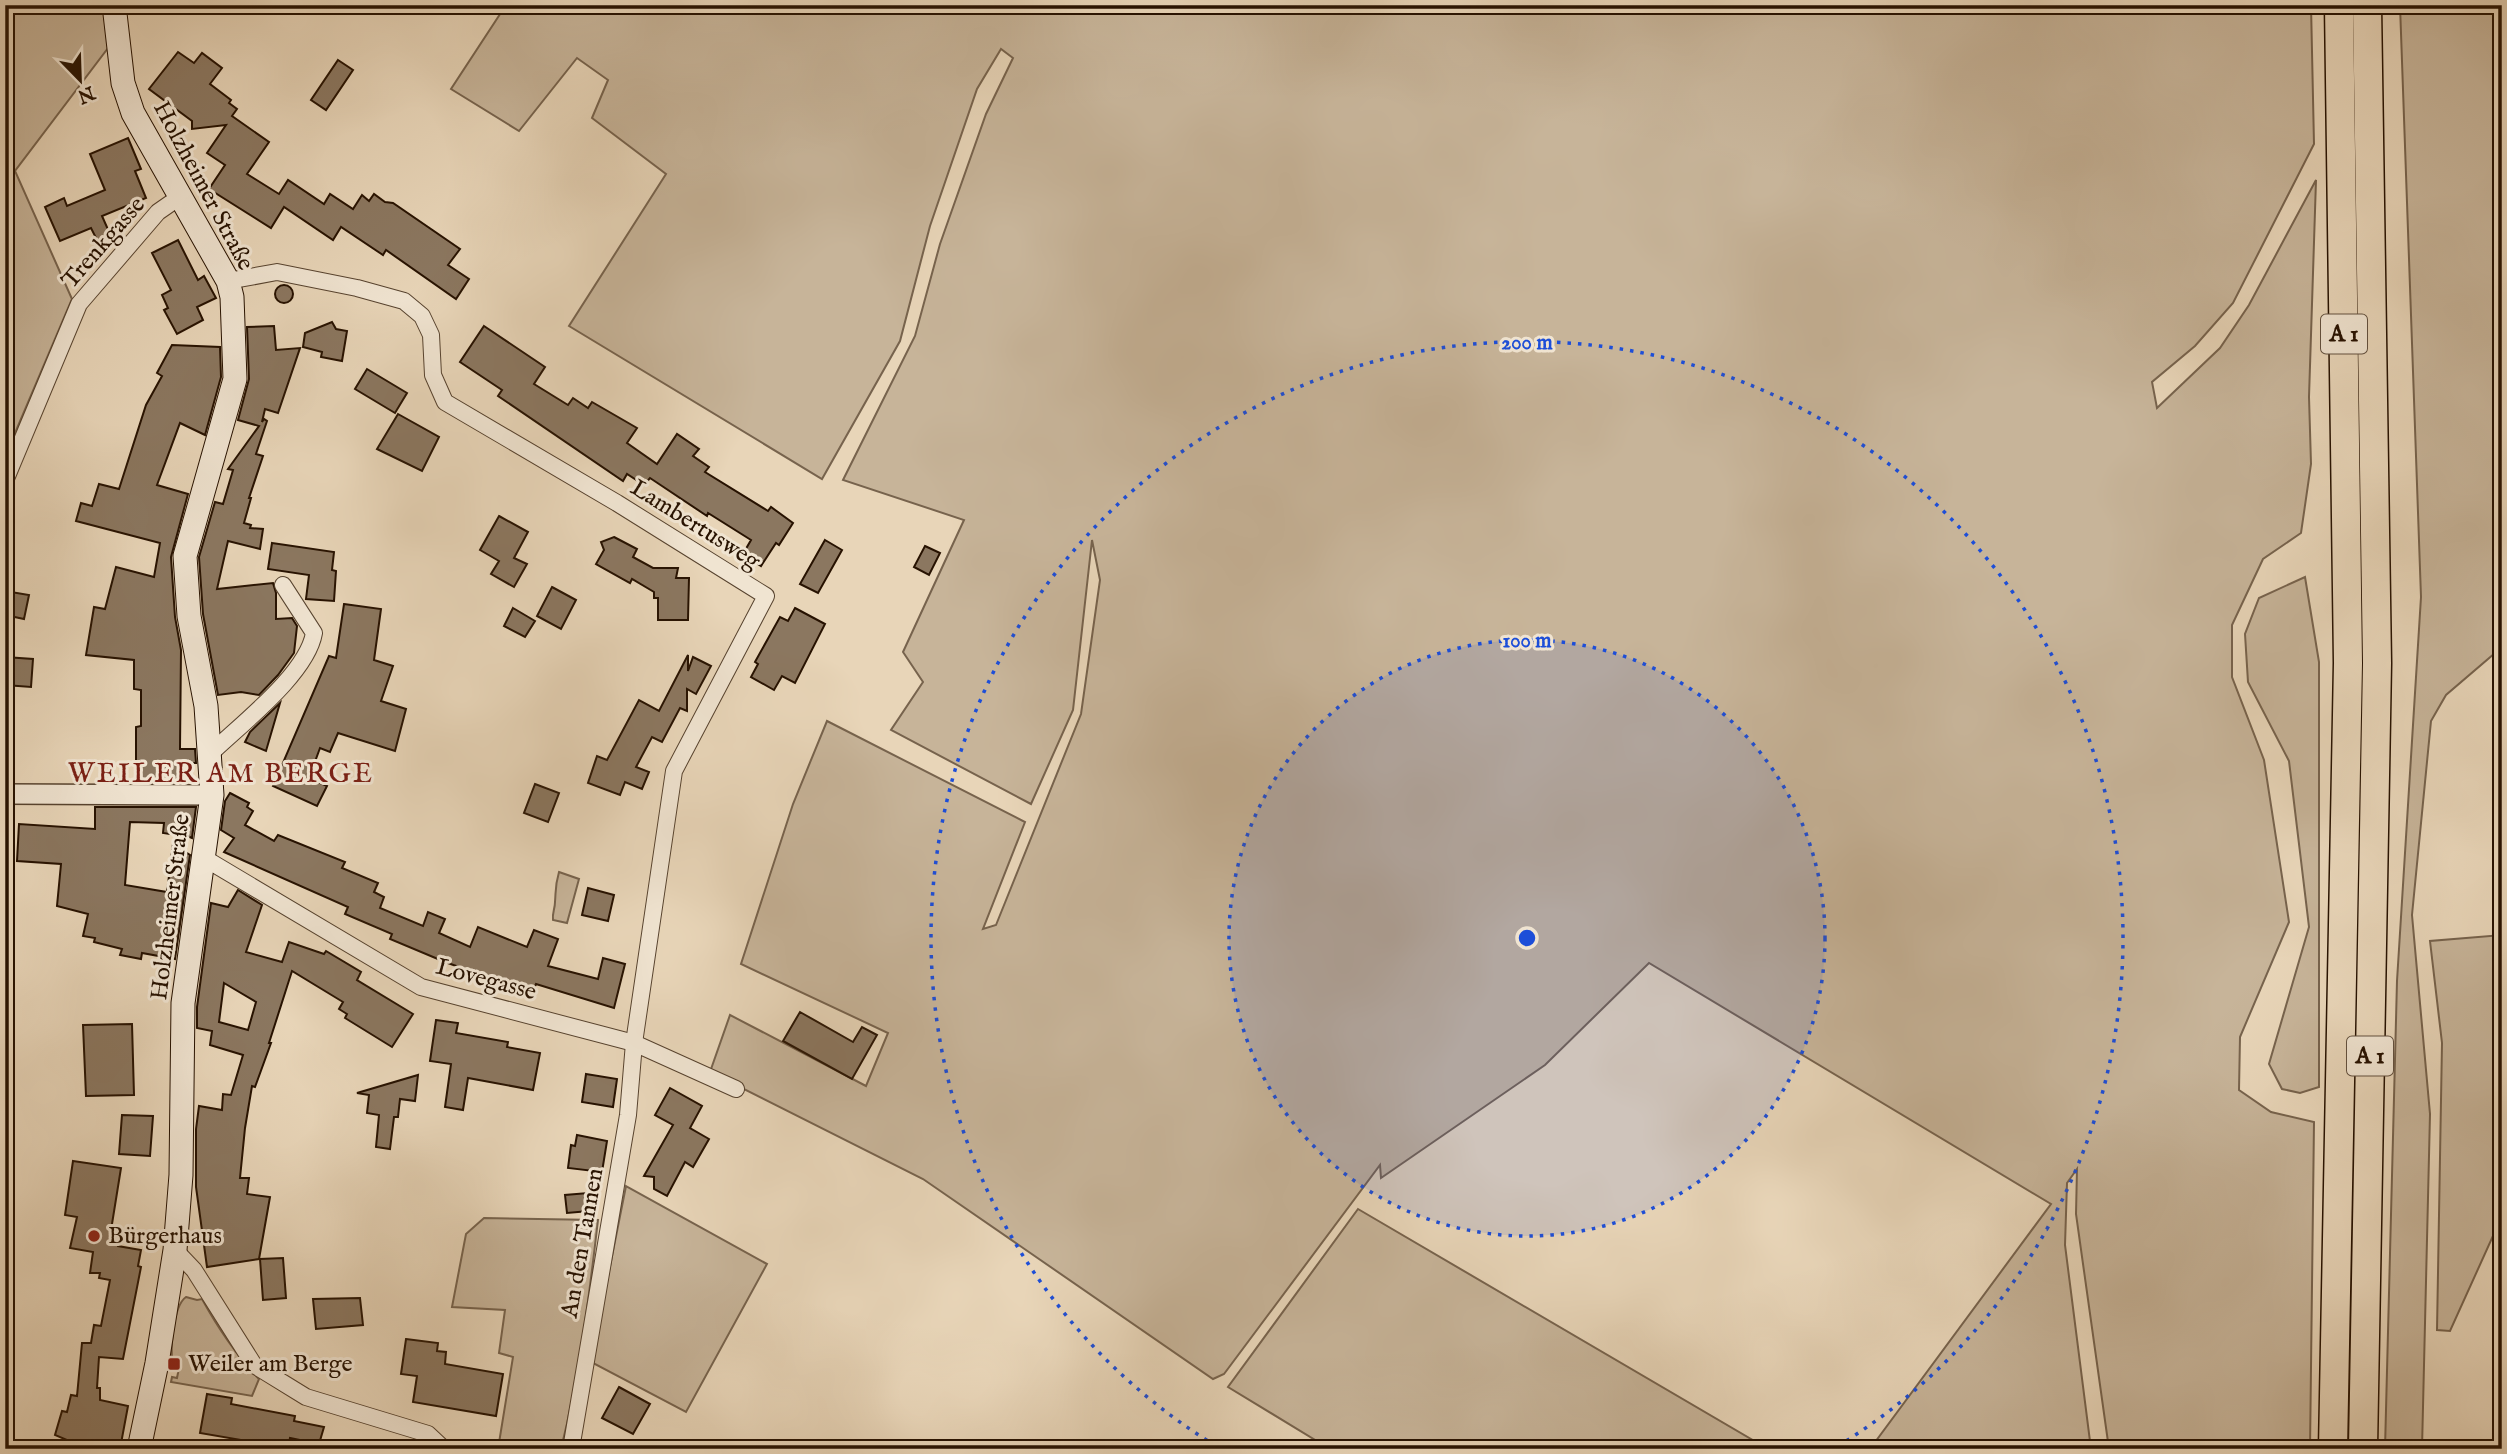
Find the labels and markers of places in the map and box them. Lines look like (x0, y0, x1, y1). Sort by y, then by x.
centre of rings (1515, 926, 1539, 950)
place label: Bürgerhaus (108, 1221, 222, 1252)
marker: Bürgerhaus (86, 1228, 102, 1244)
place label: Weiler am Berge (188, 1349, 353, 1380)
marker: Weiler am Berge (166, 1356, 182, 1372)

